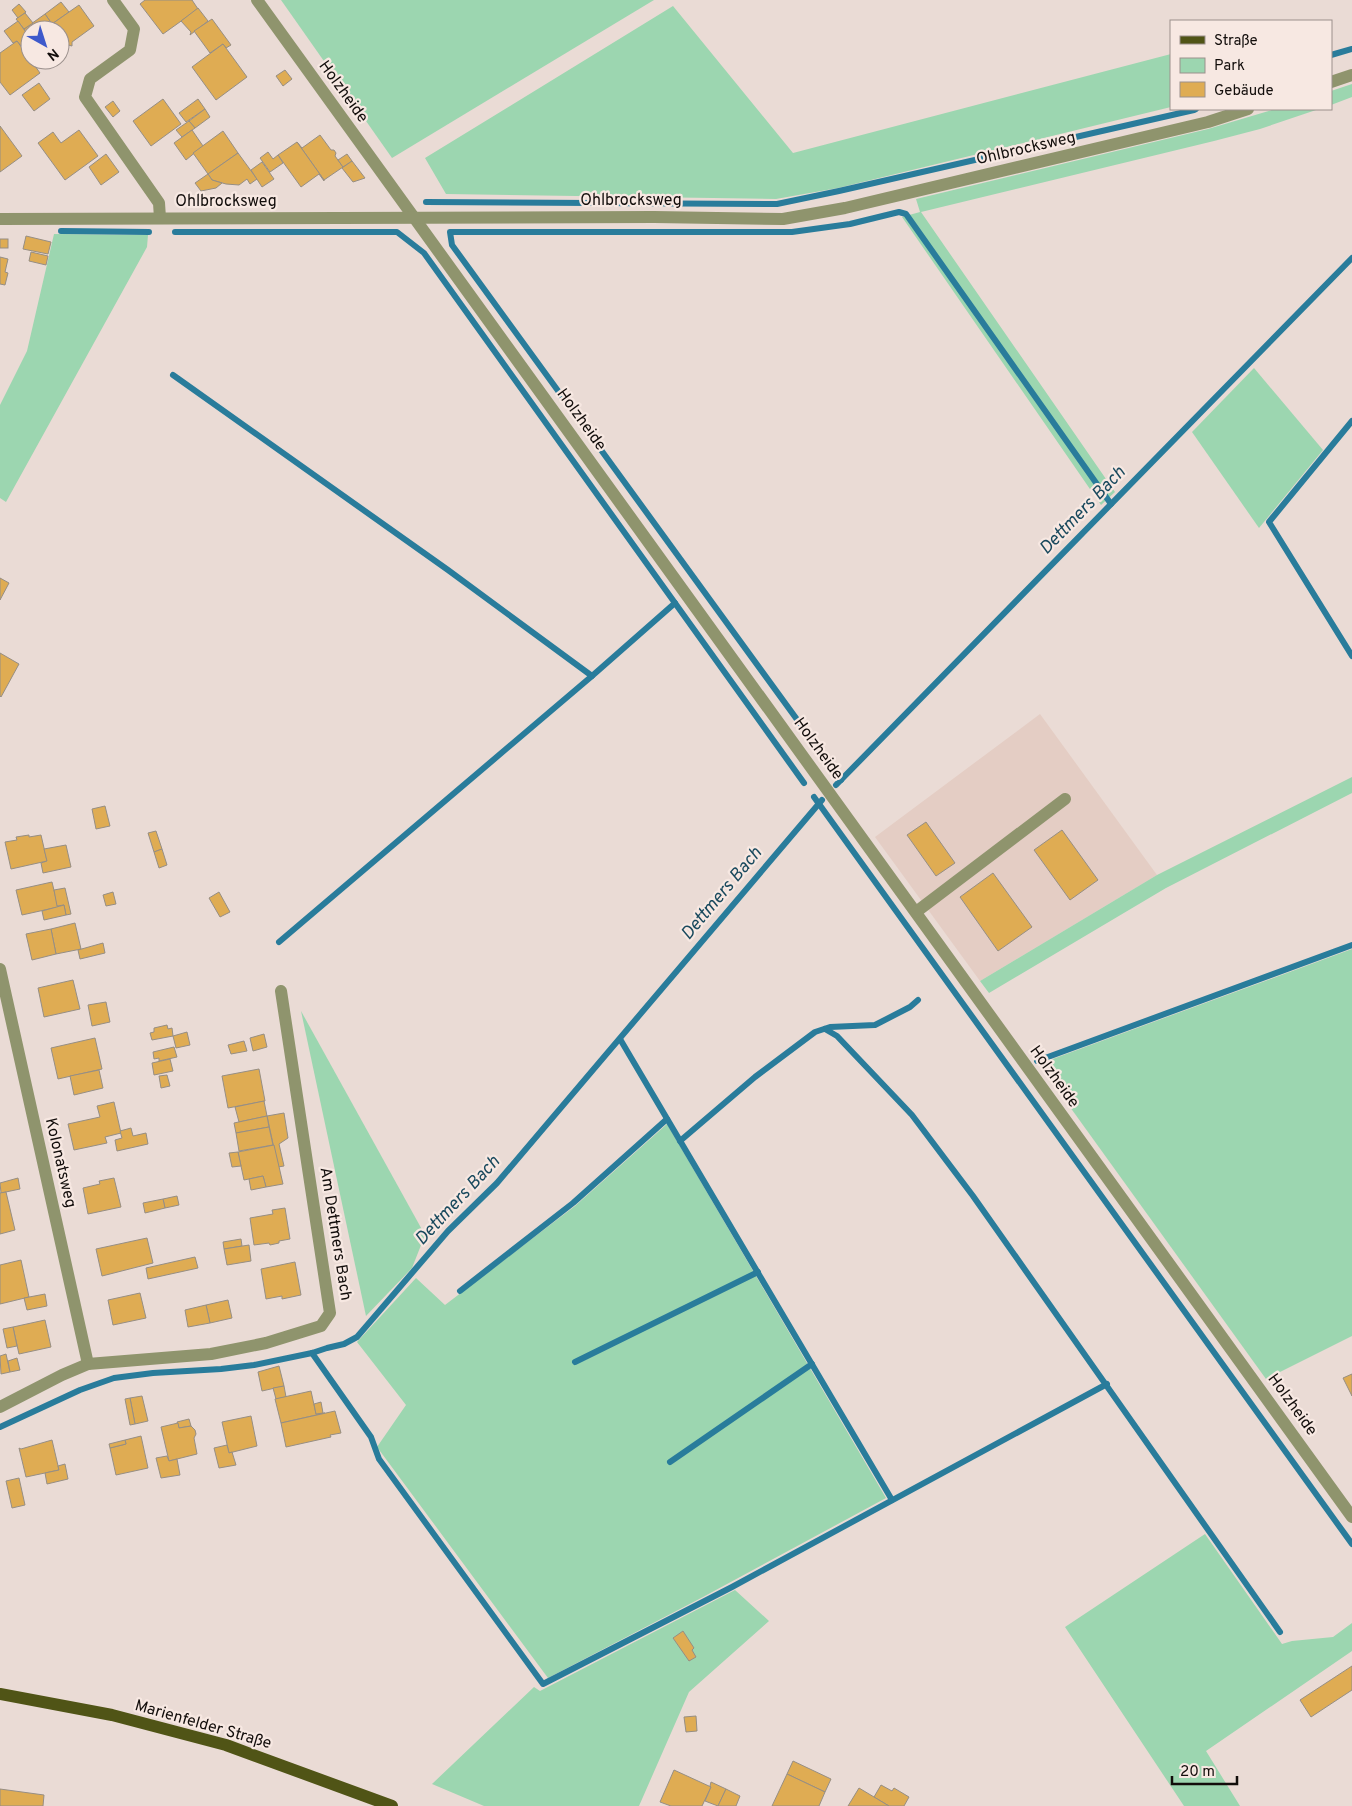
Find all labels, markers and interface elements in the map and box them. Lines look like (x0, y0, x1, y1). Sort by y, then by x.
north arrow (20, 20, 70, 70)
legend (1170, 20, 1332, 110)
text: Straße (1214, 32, 1258, 51)
text: N (43, 44, 61, 64)
street label: Holzheide (314, 57, 372, 127)
text: Park (1214, 57, 1245, 76)
text: Gebäude (1214, 82, 1274, 101)
street label: Ohlbrocksweg (974, 128, 1078, 170)
street label: Ohlbrocksweg (580, 191, 682, 211)
street label: Ohlbrocksweg (175, 192, 277, 212)
street label: Holzheide (552, 385, 610, 455)
water label: Dettmers Bach (1035, 462, 1131, 560)
street label: Holzheide (789, 714, 847, 784)
water label: Dettmers Bach (676, 843, 768, 945)
street label: Holzheide (1025, 1042, 1083, 1112)
street label: Kolonatsweg (40, 1116, 80, 1210)
water label: Dettmers Bach (411, 1151, 506, 1251)
street label: Am Dettmers Bach (315, 1166, 355, 1302)
street label: Holzheide (1263, 1370, 1321, 1440)
street label: Marienfelder Straße (132, 1696, 274, 1754)
scale bar (1172, 1754, 1237, 1786)
text: 20 m (1180, 1763, 1215, 1782)

